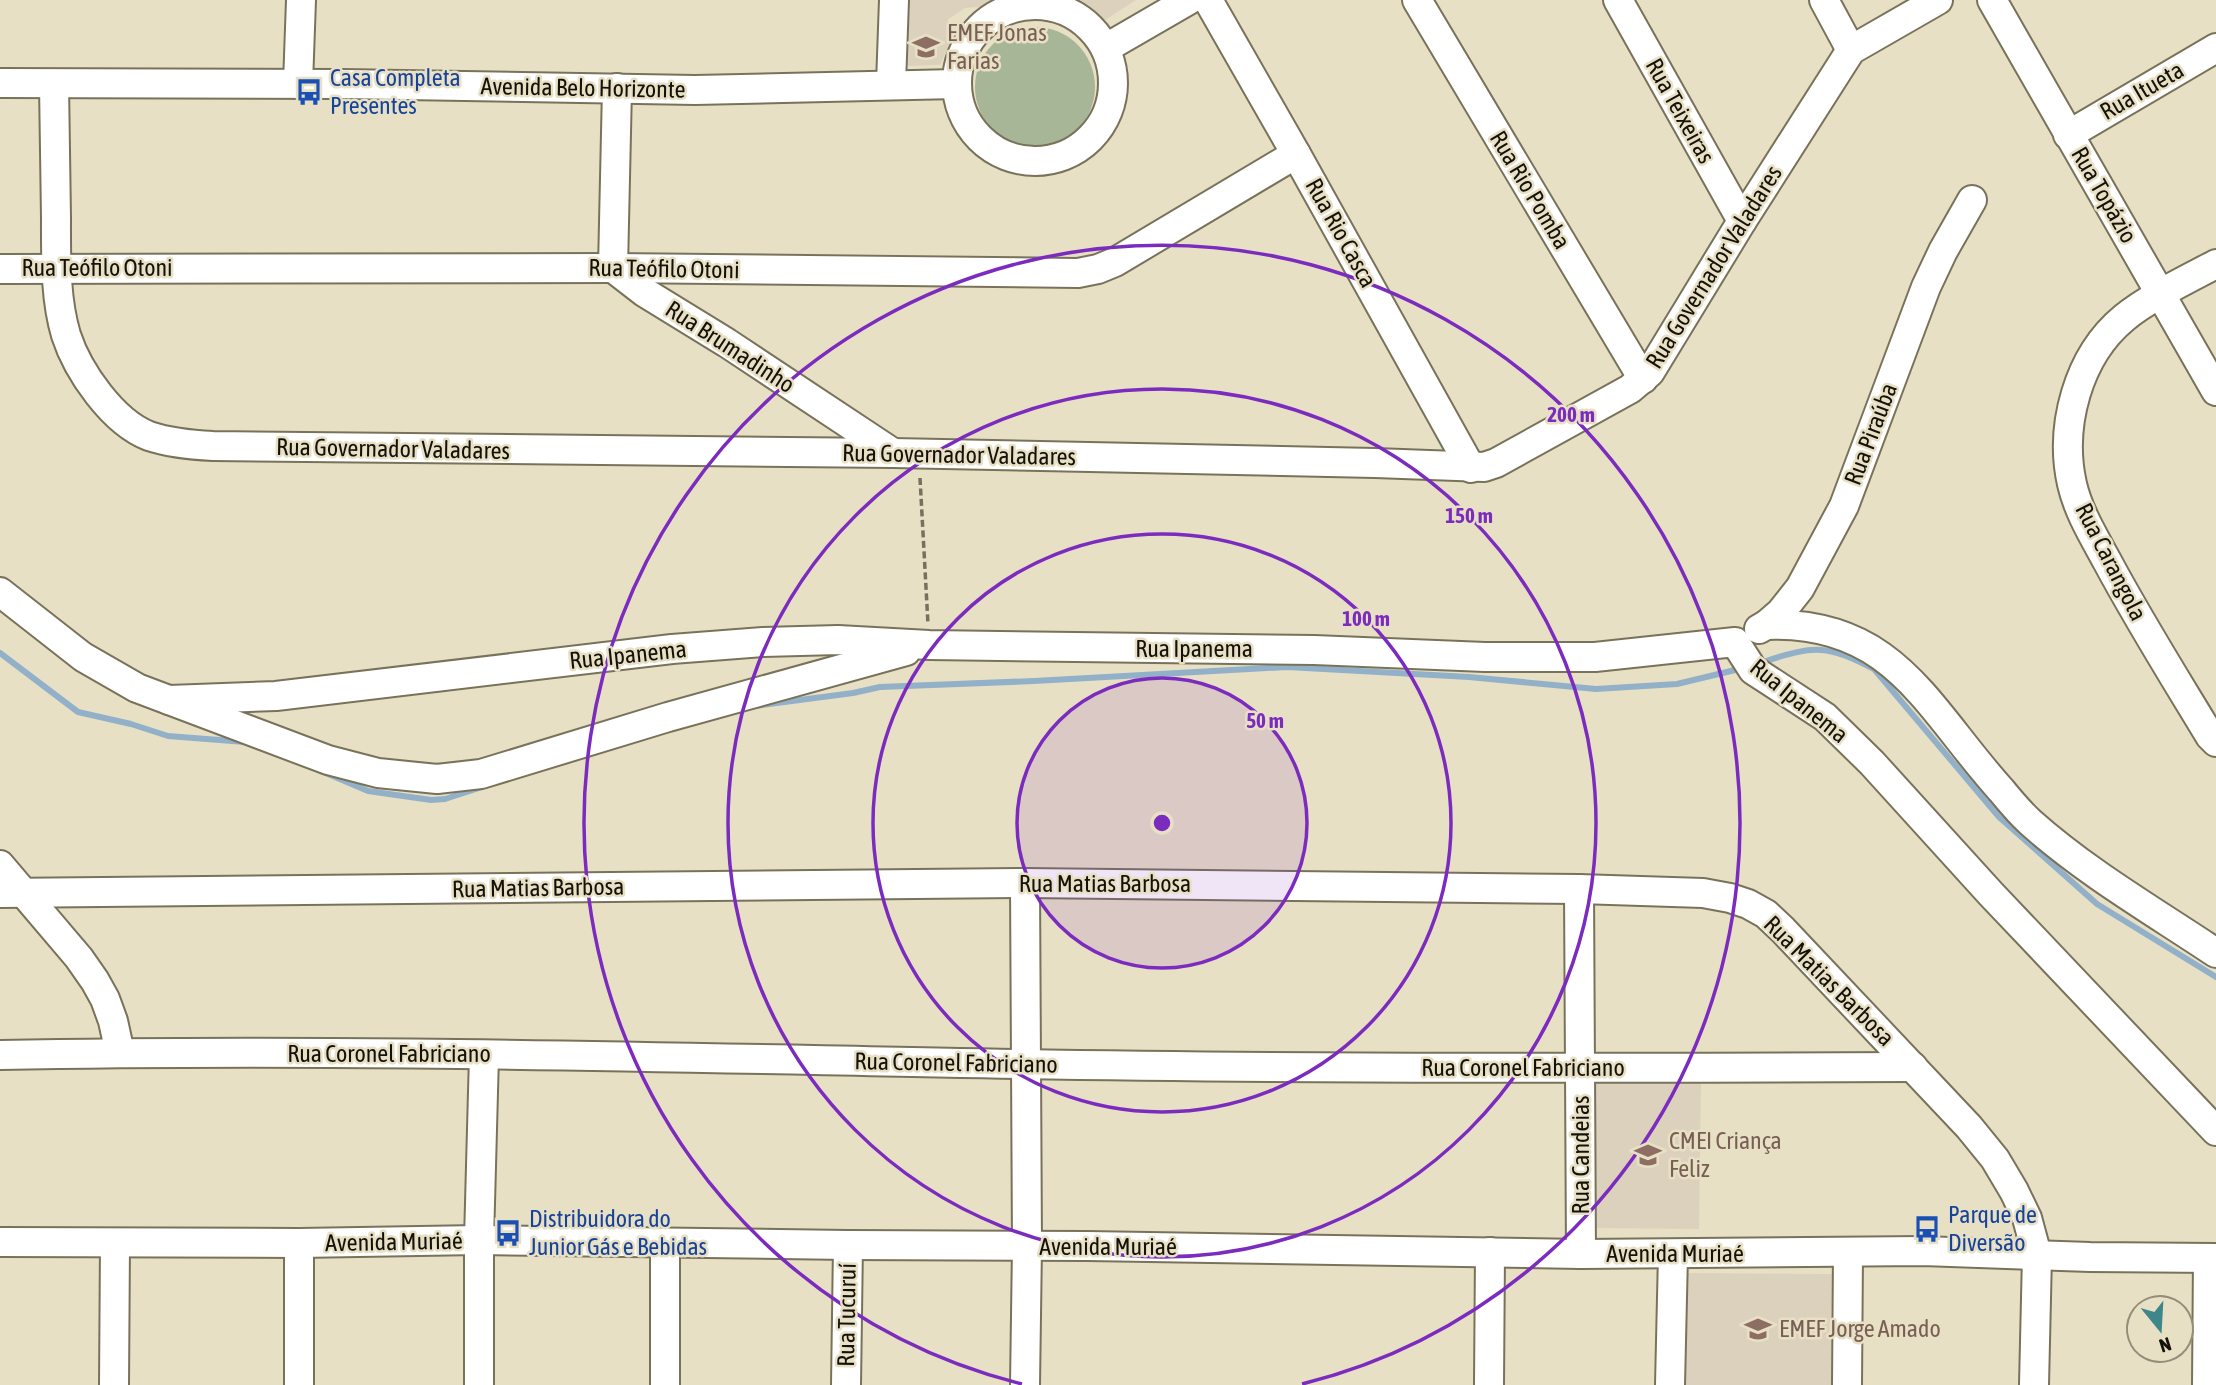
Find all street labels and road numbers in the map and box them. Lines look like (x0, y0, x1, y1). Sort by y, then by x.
street label: Rua Teixeiras (1641, 54, 1720, 168)
street label: Rua Itueta (2095, 56, 2188, 125)
street label: Avenida Belo Horizonte (480, 72, 686, 103)
street label: Rua Rio Pomba (1485, 126, 1576, 254)
street label: Rua Topázio (2066, 142, 2143, 248)
street label: Rua Governador Valadares (1640, 160, 1787, 373)
street label: Rua Rio Casca (1300, 173, 1382, 292)
street label: Rua Teófilo Otoni (21, 254, 173, 281)
street label: Rua Teófilo Otoni (588, 254, 740, 283)
street label: Rua Brumadinho (661, 295, 800, 398)
street label: Rua Piraúba (1839, 379, 1902, 488)
street label: Rua Governador Valadares (276, 433, 510, 464)
street label: Rua Governador Valadares (842, 439, 1076, 470)
street label: Rua Carangola (2070, 499, 2153, 625)
street label: Rua Ipanema (568, 635, 688, 674)
street label: Rua Ipanema (1135, 635, 1253, 662)
street label: Rua Ipanema (1745, 653, 1854, 748)
street label: Rua Matias Barbosa (1019, 870, 1191, 897)
street label: Rua Matias Barbosa (451, 872, 624, 903)
street label: Rua Matias Barbosa (1759, 910, 1900, 1051)
street label: Rua Coronel Fabriciano (287, 1040, 491, 1067)
street label: Rua Coronel Fabriciano (854, 1047, 1058, 1078)
street label: Rua Coronel Fabriciano (1421, 1054, 1625, 1081)
street label: Rua Candeias (1567, 1095, 1594, 1215)
street label: Avenida Muriaé (325, 1227, 463, 1256)
street label: Avenida Muriaé (1039, 1233, 1177, 1260)
street label: Avenida Muriaé (1606, 1240, 1744, 1267)
street label: Rua Tucuruí (832, 1263, 861, 1367)

